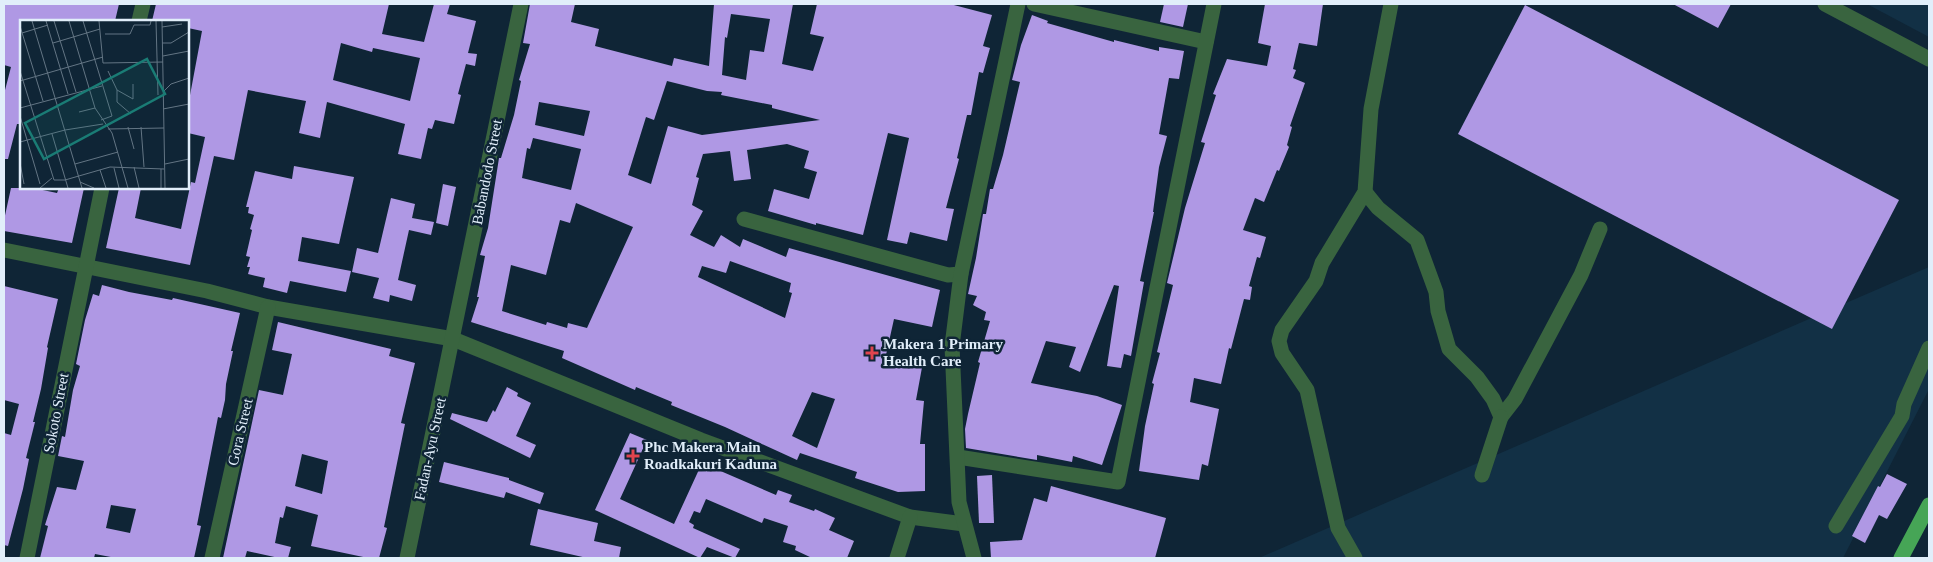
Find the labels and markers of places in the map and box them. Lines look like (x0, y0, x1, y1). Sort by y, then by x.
place label: Makera 1 Primary Health Care (883, 336, 1003, 369)
marker: Makera 1 Primary Health Care (865, 346, 879, 360)
place label: Phc Makera Main Roadkakuri Kaduna (644, 439, 777, 472)
marker: Phc Makera Main Roadkakuri Kaduna (626, 449, 640, 463)

